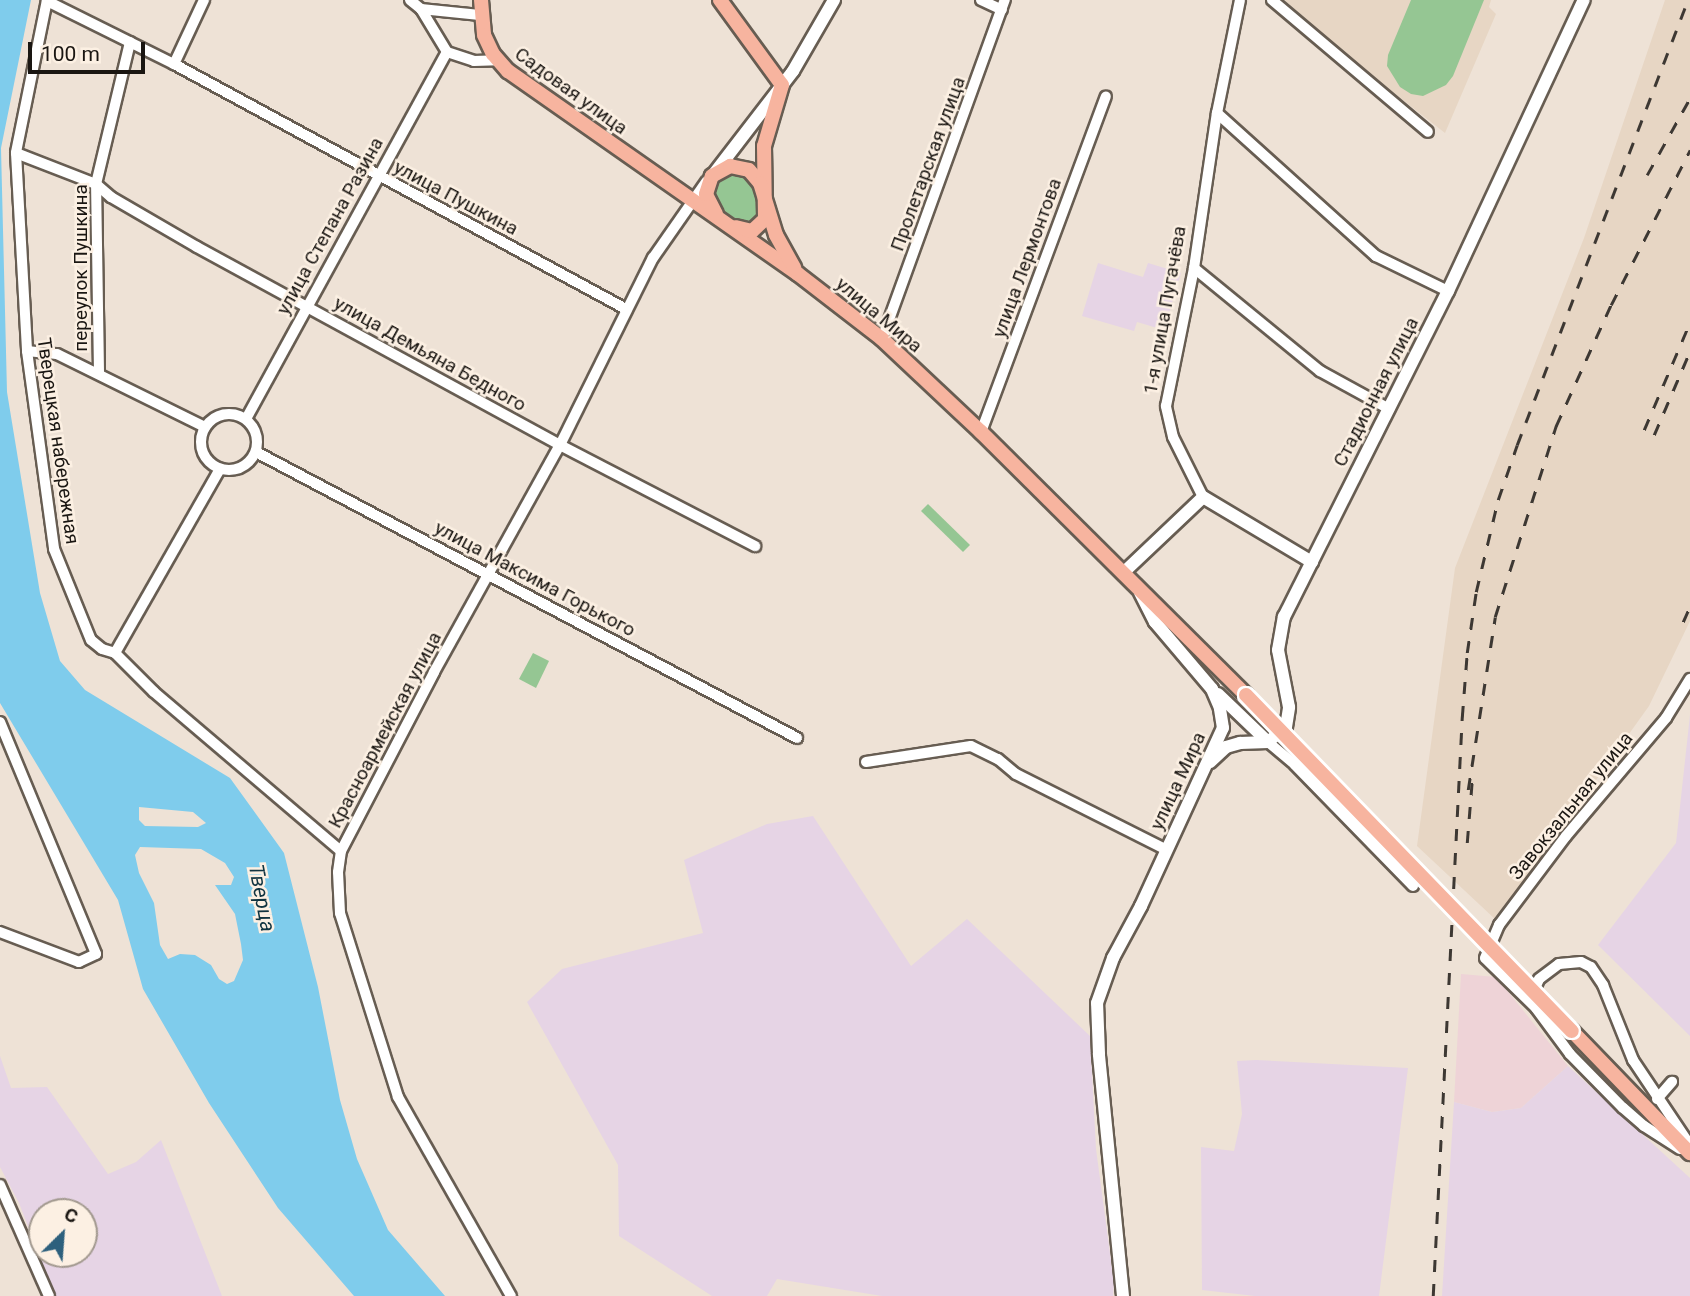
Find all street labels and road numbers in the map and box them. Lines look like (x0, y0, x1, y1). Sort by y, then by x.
street label: Садовая улица (510, 43, 632, 139)
street label: Пролетарская улица (886, 74, 970, 254)
street label: улица Степана Разина (272, 133, 388, 319)
street label: улица Пушкина (390, 156, 522, 240)
street label: улица Лермонтова (988, 175, 1066, 341)
street label: переулок Пушкина (70, 184, 92, 352)
street label: 1-я улица Пугачёва (1139, 224, 1191, 396)
street label: улица Мира (831, 272, 927, 358)
street label: улица Демьяна Бедного (330, 292, 530, 416)
street label: Стадионная улица (1329, 314, 1423, 470)
street label: Тверецкая набережная (32, 336, 84, 546)
street label: улица Максима Горького (431, 516, 639, 642)
street label: Красноармейская улица (324, 628, 446, 832)
street label: улица Мира (1145, 728, 1211, 834)
street label: Завокзальная улица (1504, 728, 1638, 884)

